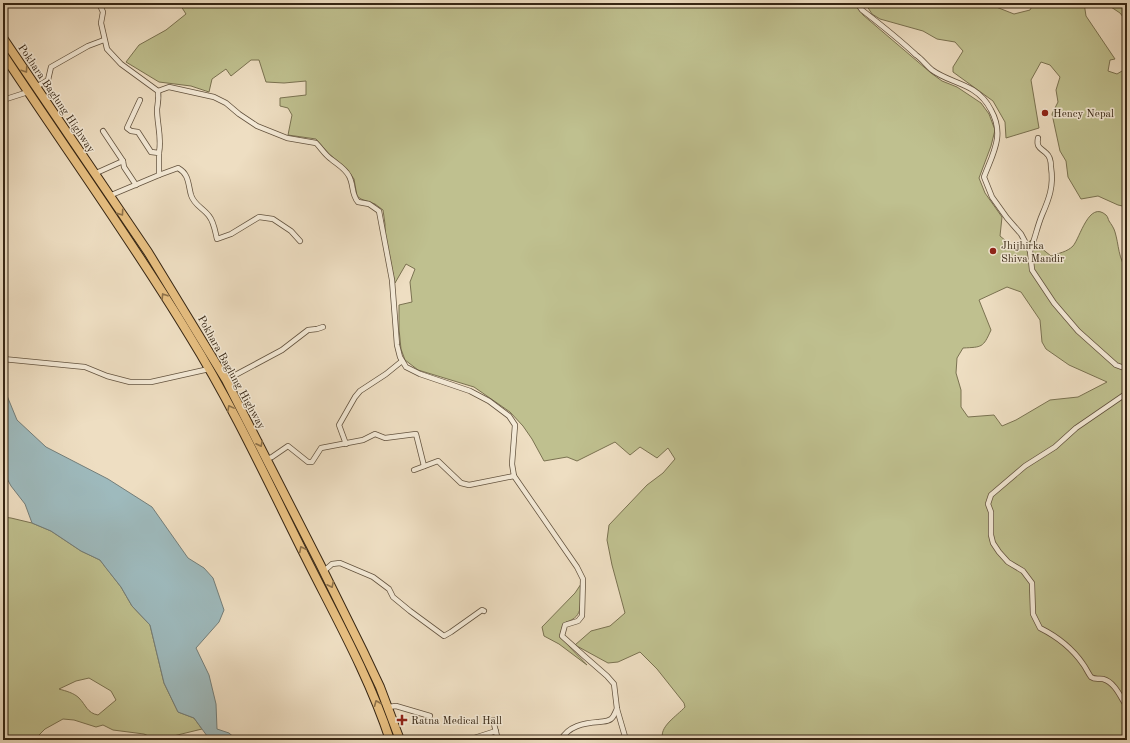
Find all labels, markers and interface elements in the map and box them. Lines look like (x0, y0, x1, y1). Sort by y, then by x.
street label: Pokhara Baglung Highway (15, 43, 96, 155)
one-way arrow (20, 66, 28, 73)
marker: Hency Nepal (1040, 108, 1050, 118)
place label: Hency Nepal (1053, 109, 1114, 120)
one-way arrow (116, 209, 124, 216)
place label: Jhijhirka Shiva Mandir (1001, 241, 1065, 265)
marker: Jhijhirka Shiva Mandir (988, 246, 998, 256)
one-way arrow (162, 293, 169, 300)
street label: Pokhara Baglung Highway (195, 314, 267, 432)
one-way arrow (227, 404, 235, 412)
one-way arrow (255, 440, 262, 447)
one-way arrow (299, 545, 306, 553)
one-way arrow (326, 581, 334, 588)
one-way arrow (374, 700, 382, 708)
marker: Ratna Medical Hall (396, 714, 408, 726)
place label: Ratna Medical Hall (411, 716, 502, 727)

